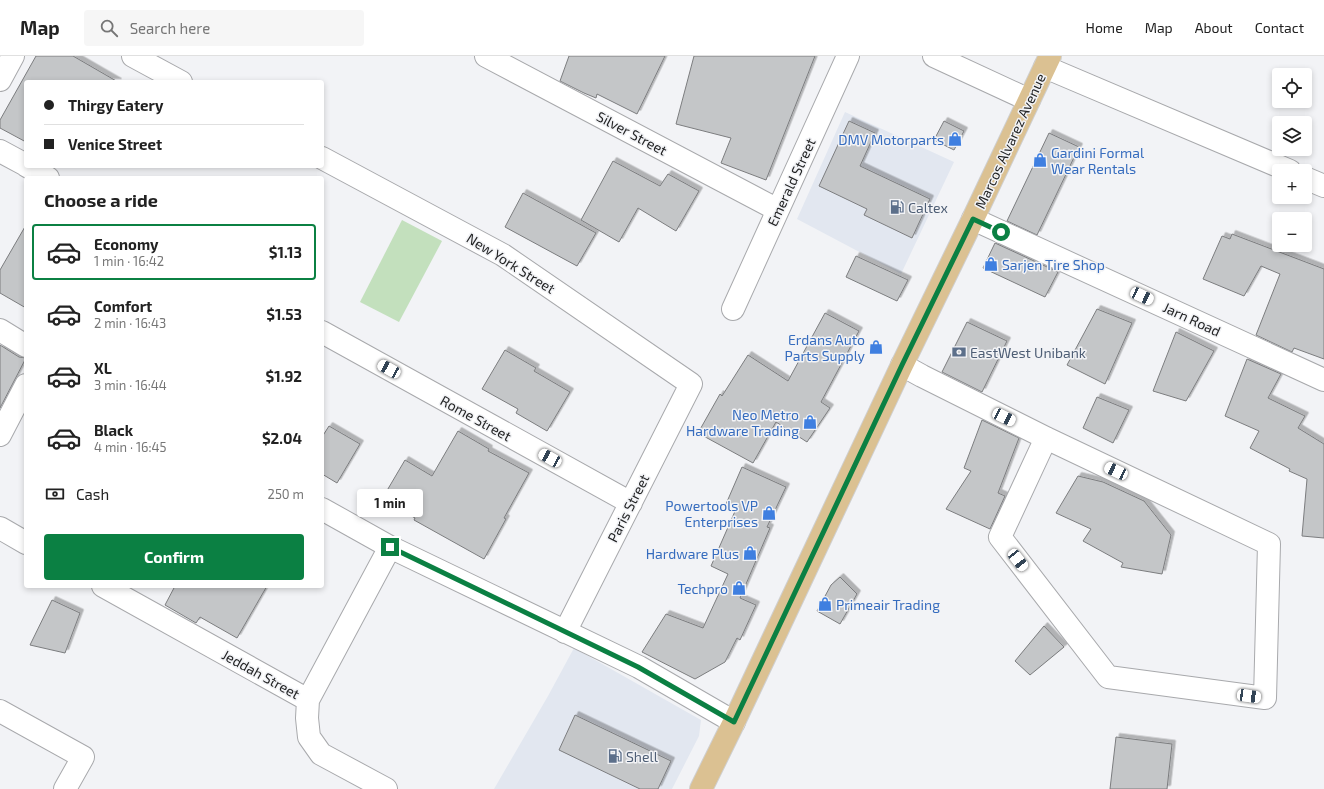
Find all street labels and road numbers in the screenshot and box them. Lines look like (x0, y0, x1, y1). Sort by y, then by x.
street label: Marcos Alvarez Avenue (971, 71, 1049, 211)
street label: Silver Street (594, 107, 670, 159)
street label: Emerald Street (763, 135, 819, 229)
street label: New York Street (464, 229, 558, 297)
street label: Jarn Road (1161, 298, 1223, 340)
street label: Rome Street (438, 392, 514, 444)
street label: Paris Street (604, 471, 652, 545)
street label: Jeddah Street (219, 646, 303, 702)

